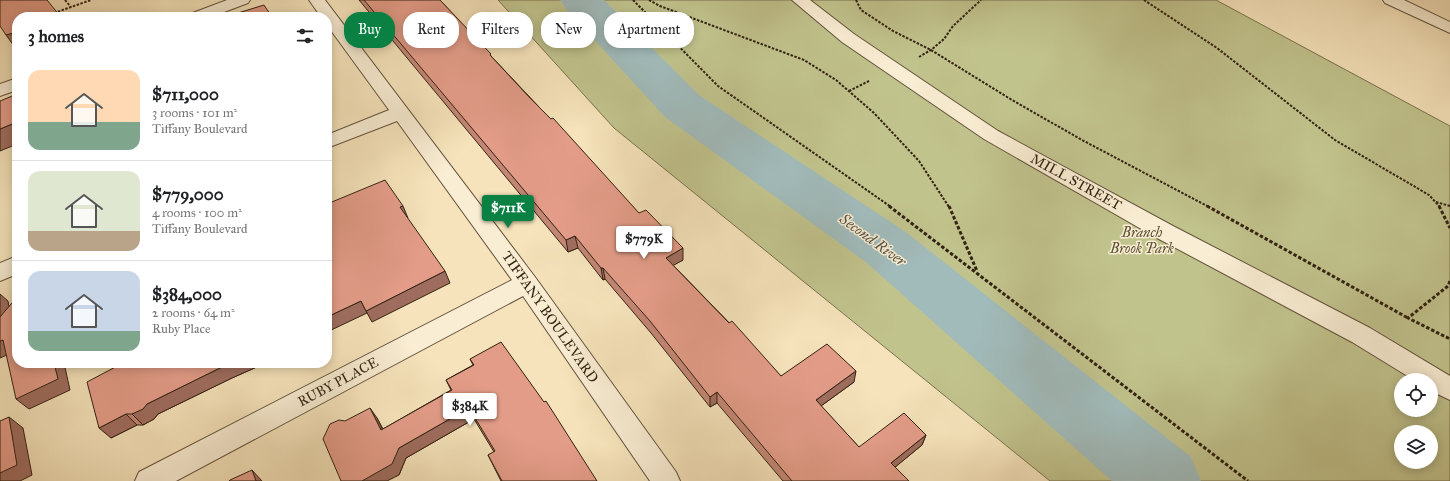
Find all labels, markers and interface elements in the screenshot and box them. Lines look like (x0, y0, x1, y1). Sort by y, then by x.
chip: Buy (344, 12, 395, 48)
chip: Rent (403, 12, 459, 48)
chip: Filters (467, 12, 533, 48)
chip: New (541, 12, 596, 48)
chip: Apartment (604, 12, 694, 48)
icon: filters (294, 25, 316, 47)
text: 3 homes (28, 26, 84, 47)
text: $711,000 (152, 84, 219, 105)
icon: home (60, 86, 108, 134)
text: 3 rooms · 101 m² (152, 105, 237, 121)
text: Tiffany Boulevard (152, 121, 247, 137)
street label: MILL STREET (1028, 150, 1125, 214)
text: $779,000 (152, 184, 224, 205)
icon: home (60, 187, 108, 235)
pin: $711K (480, 195, 536, 229)
text: $711K (491, 200, 525, 216)
text: 4 rooms · 100 m² (152, 205, 242, 221)
water label: Second River (835, 209, 910, 271)
text: Tiffany Boulevard (152, 221, 247, 237)
park label: Branch Brook Park (1109, 224, 1175, 257)
pin: $779K (616, 226, 672, 260)
text: $779K (625, 231, 663, 247)
street label: TIFFANY BOULEVARD (498, 248, 602, 386)
text: $384,000 (152, 284, 222, 305)
icon: home (60, 287, 108, 335)
text: 2 rooms · 64 m² (152, 305, 235, 321)
text: Ruby Place (152, 321, 210, 337)
street label: RUBY PLACE (295, 354, 381, 410)
map controls (1394, 373, 1438, 469)
button: locate (1394, 373, 1438, 417)
pin: $384K (442, 393, 498, 427)
text: $384K (452, 398, 488, 414)
button: layers (1394, 425, 1438, 469)

